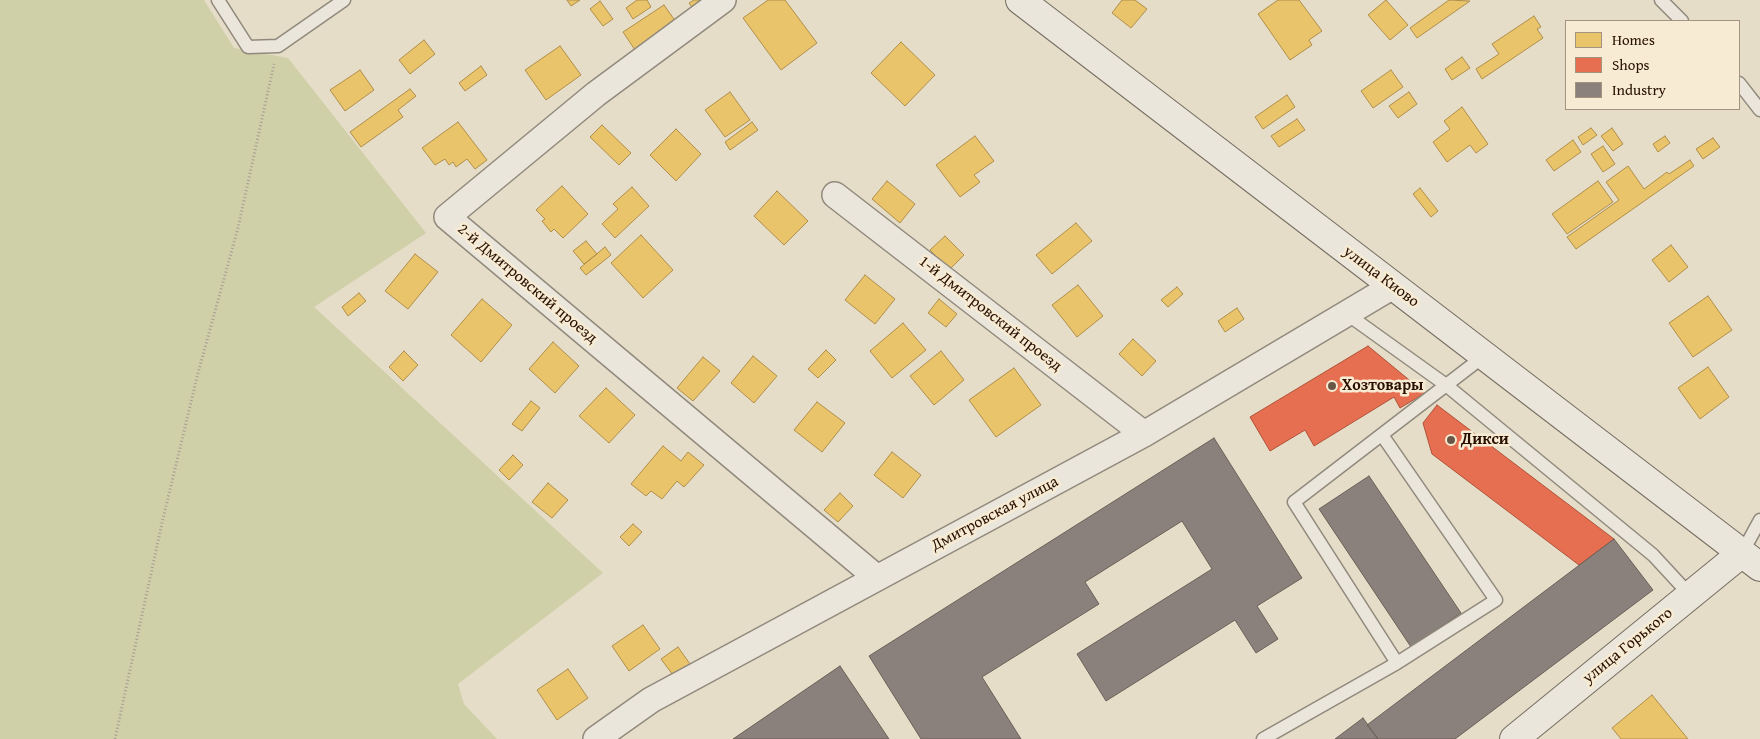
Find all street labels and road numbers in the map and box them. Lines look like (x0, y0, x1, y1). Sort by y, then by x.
street label: 2-й Дмитровский проезд (453, 220, 601, 348)
street label: улица Киово (1339, 242, 1423, 312)
street label: 1-й Дмитровский проезд (914, 252, 1066, 376)
street label: Дмитровская улица (928, 472, 1062, 556)
street label: улица Горького (1579, 604, 1677, 688)

